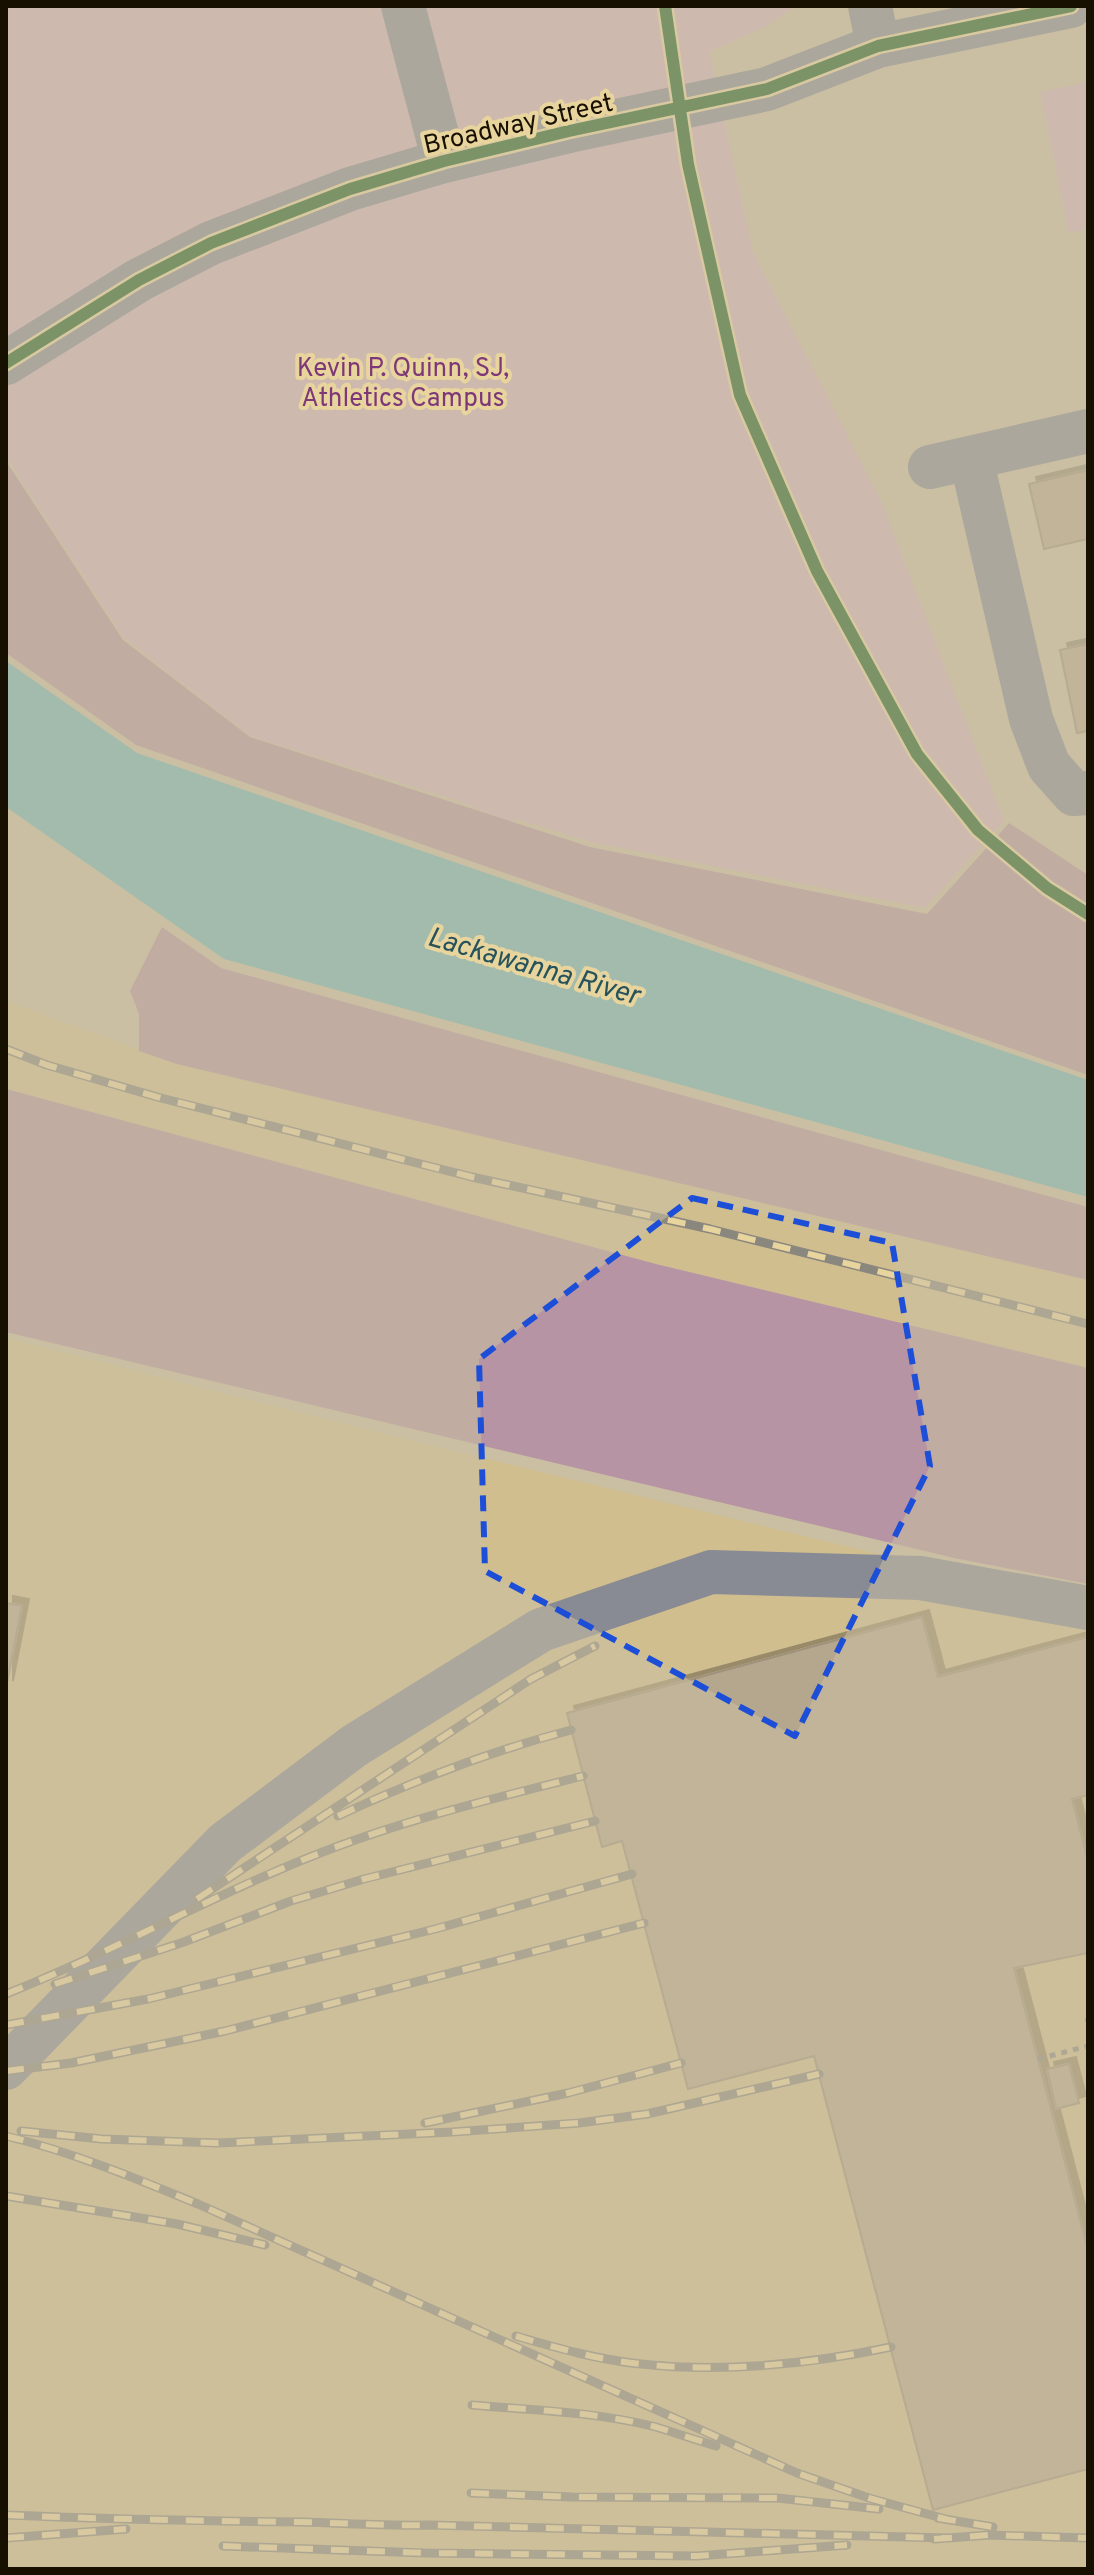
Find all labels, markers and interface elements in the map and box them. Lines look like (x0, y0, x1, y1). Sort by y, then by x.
street label: Broadway Street (421, 88, 617, 163)
park label: Kevin P. Quinn, SJ, Athletics Campus (297, 353, 509, 416)
water label: Lackawanna River (423, 920, 646, 1016)

